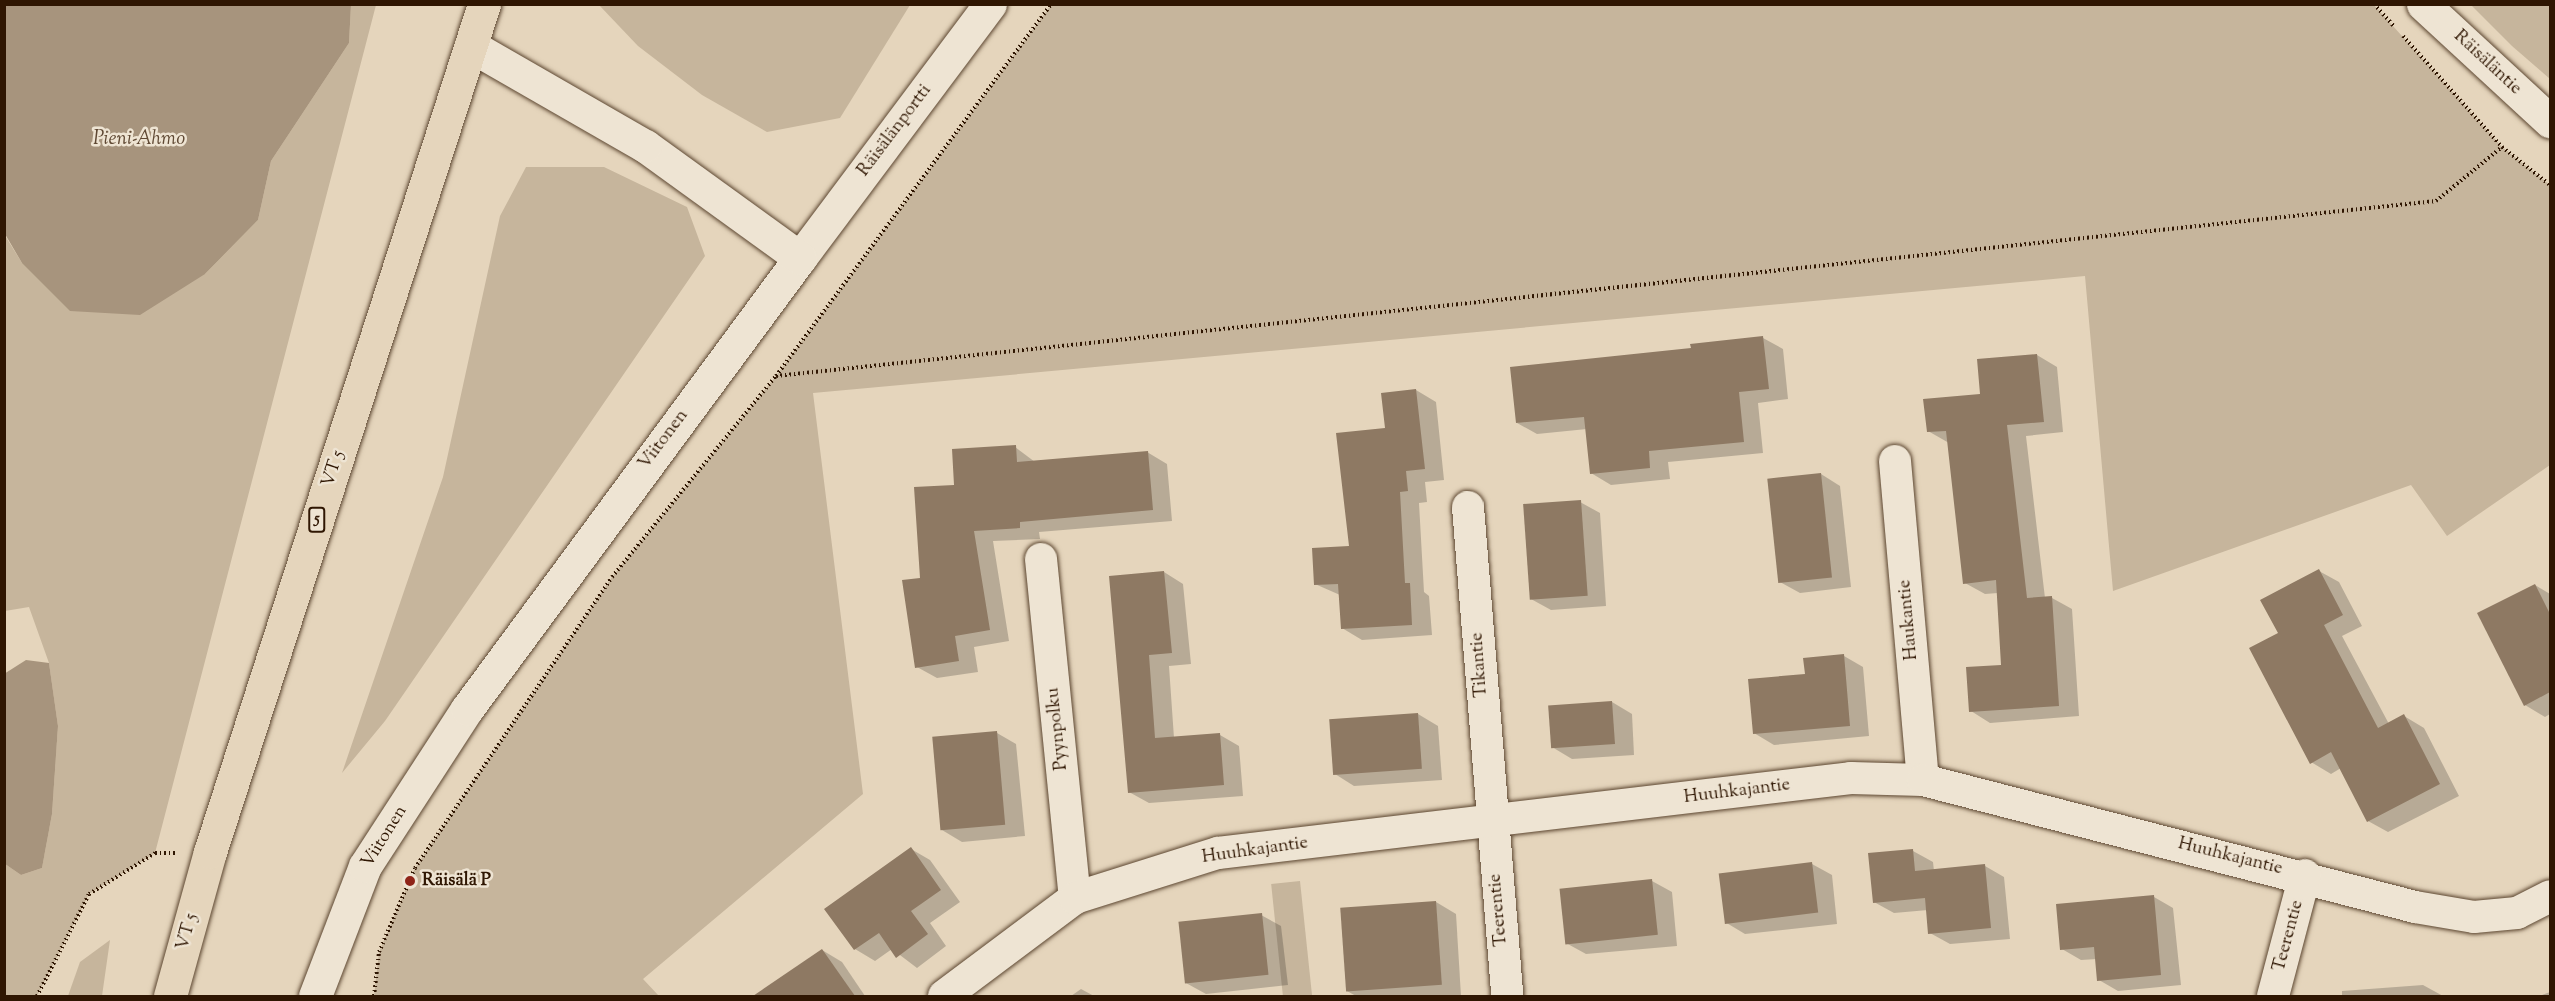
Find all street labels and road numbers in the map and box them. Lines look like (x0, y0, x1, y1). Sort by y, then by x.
street label: Räisäläntie (2449, 26, 2525, 100)
street label: Räisälänportti (853, 81, 937, 181)
street label: Viitonen (635, 406, 693, 474)
street label: VT 5 (318, 448, 350, 490)
road number: 5 (308, 507, 326, 533)
street label: Haukantie (1895, 579, 1923, 661)
street label: Tikantie (1467, 632, 1493, 698)
street label: Pyynpolku (1043, 687, 1073, 771)
street label: Huuhkajantie (1683, 775, 1791, 809)
street label: Viitonen (358, 802, 412, 872)
street label: Huuhkajantie (1201, 833, 1309, 869)
street label: Huuhkajantie (2176, 834, 2284, 880)
street label: Teerentie (1485, 873, 1513, 947)
street label: Teerentie (2269, 898, 2309, 974)
street label: VT 5 (173, 911, 203, 953)

